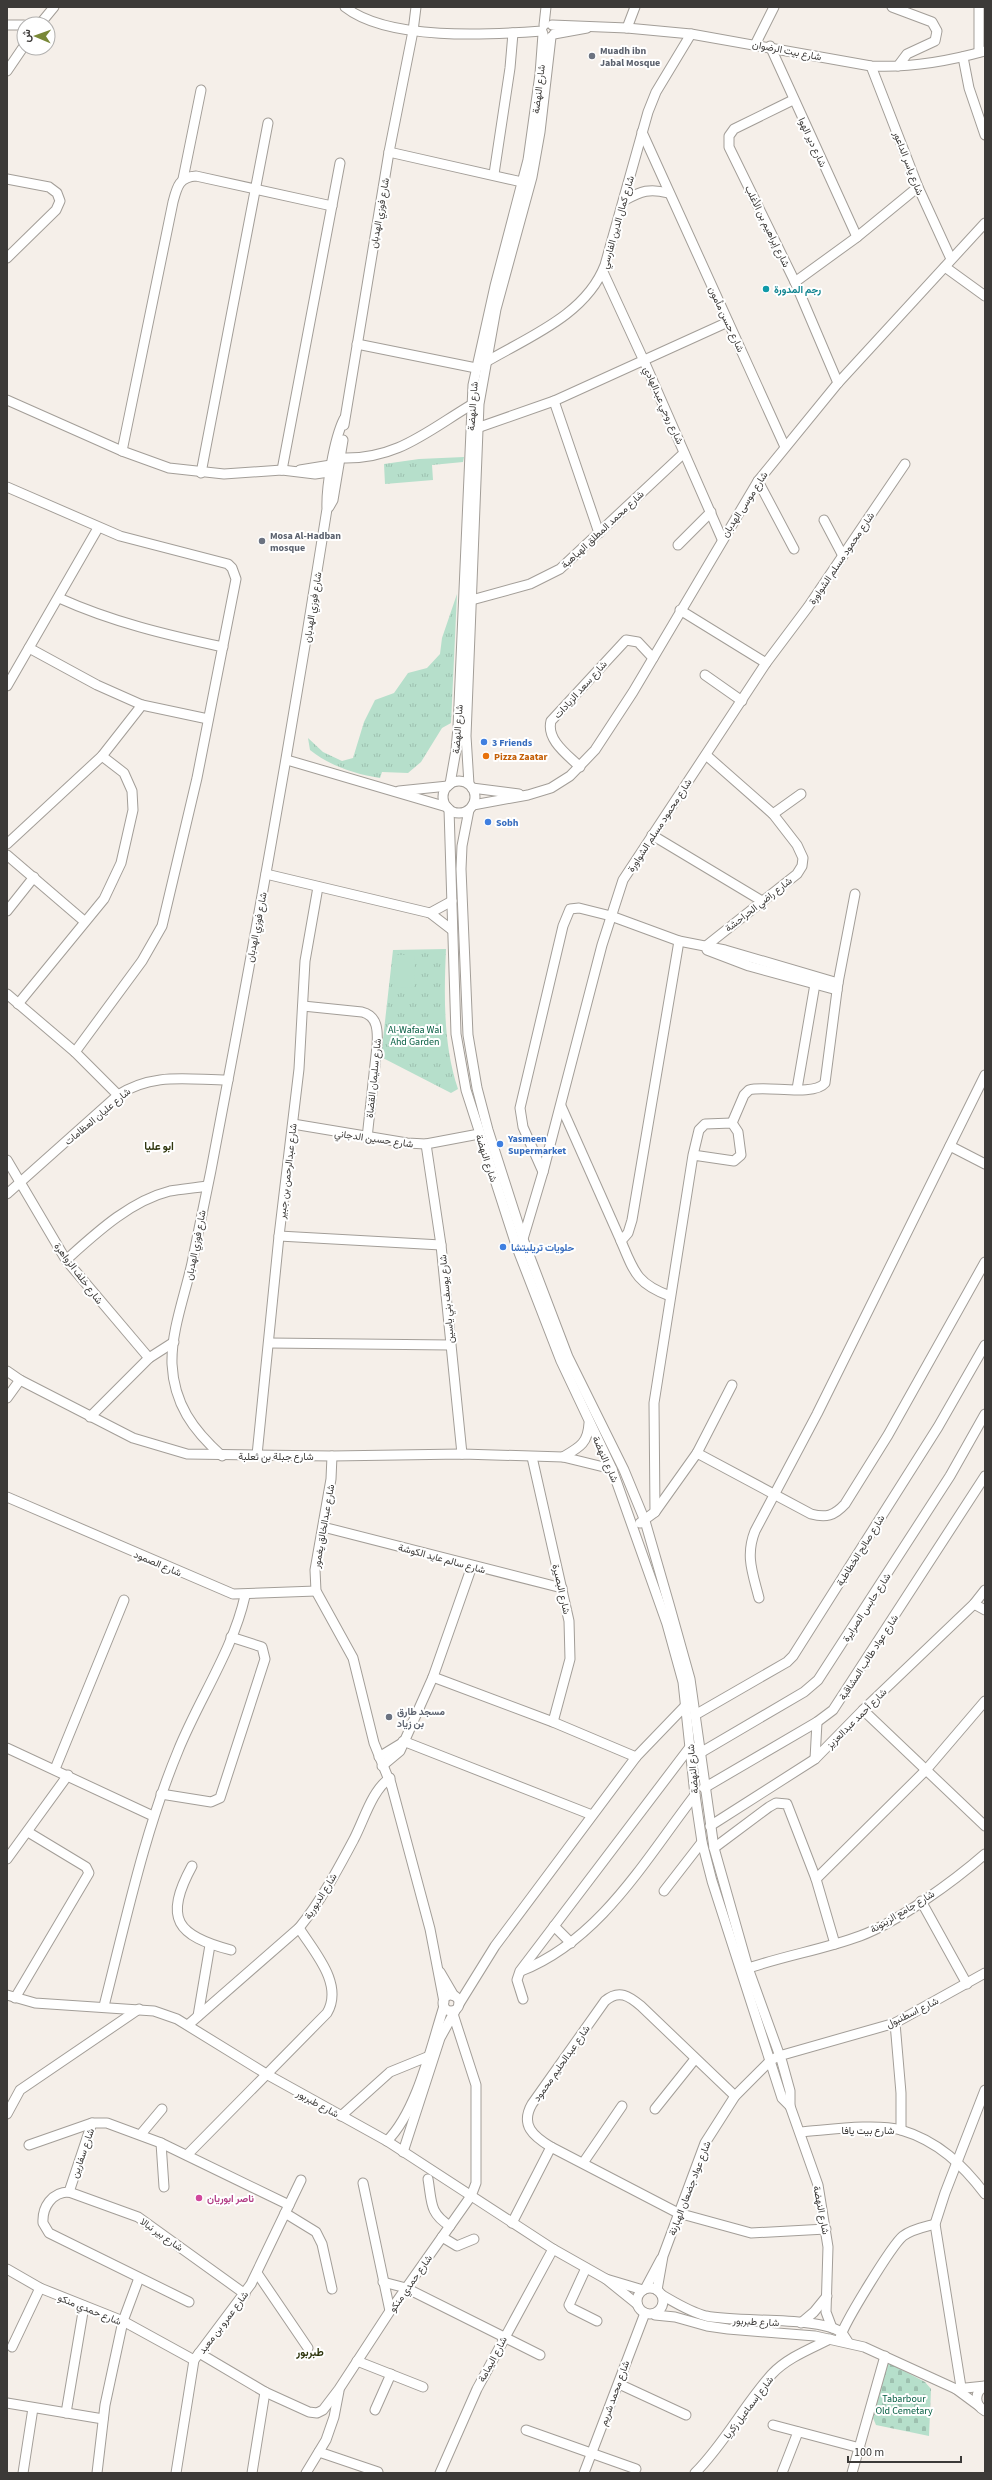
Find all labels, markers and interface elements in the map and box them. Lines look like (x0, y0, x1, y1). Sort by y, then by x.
north arrow (16, 16, 56, 56)
text: ش (19, 29, 34, 43)
street label: شارع بيت الرضوان (751, 37, 823, 65)
place label: Muadh ibn Jabal Mosque (600, 44, 660, 70)
marker: Muadh ibn Jabal Mosque (587, 51, 597, 61)
street label: شارع النهضة (529, 64, 549, 115)
street label: شارع دير الهوا (795, 115, 830, 170)
street label: شارع ياسر الداعور (889, 128, 927, 197)
street label: شارع كمال الدين الفارسي (598, 174, 639, 271)
street label: شارع فوزي الهدبان (367, 177, 394, 250)
street label: شارع إبراهيم بن الأغلب (741, 183, 793, 270)
place label: رجم المدورة (774, 283, 822, 297)
street label: شارع حسن مأمون (705, 284, 747, 355)
marker: رجم المدورة (761, 284, 771, 294)
street label: شارع روحي عبدالهادي (639, 364, 687, 447)
street label: شارع النهضة (464, 381, 482, 431)
street label: شارع موسى الهدبان (718, 469, 771, 540)
street label: شارع محمد المطلق الهباهبة (558, 487, 647, 572)
street label: شارع محمود مسلم الشواورة (806, 510, 878, 608)
place label: Mosa Al-Hadban mosque (270, 529, 341, 555)
marker: Mosa Al-Hadban mosque (257, 536, 267, 546)
street label: شارع فوزي الهدبان (300, 571, 326, 644)
street label: شارع سعد الزيادات (551, 658, 611, 722)
street label: شارع النهضة (449, 704, 467, 754)
place label: 3 Friends (492, 736, 533, 750)
marker: 3 Friends (479, 737, 489, 747)
place label: Pizza Zaatar (494, 750, 548, 764)
marker: Pizza Zaatar (481, 751, 491, 761)
street label: شارع محمود مسلم الشواورة (624, 776, 695, 875)
place label: Sobh (496, 816, 519, 830)
marker: Sobh (483, 817, 493, 827)
street label: شارع راضي الحراحشة (722, 874, 796, 936)
street label: شارع فوزي الهدبان (243, 891, 272, 964)
park label: Al-Wafaa Wal Ahd Garden (388, 1023, 442, 1049)
street label: شارع سليمان القضاة (363, 1037, 385, 1119)
street label: شارع عليان العظامات (62, 1085, 134, 1149)
street label: شارع عبدالرحمن بن جبير (275, 1122, 301, 1221)
street label: شارع حسين الدجاني (333, 1127, 414, 1152)
place label: Yasmeen Supermarket (507, 1132, 566, 1158)
street label: شارع النهضة (472, 1133, 500, 1184)
district label: ابو عليا (144, 1139, 174, 1154)
marker: Yasmeen Supermarket (495, 1139, 505, 1149)
street label: شارع فوزي الهدبان (182, 1209, 211, 1282)
street label: شارع خلف الزواهرة (50, 1240, 106, 1307)
place label: حلويات تريليتشا (511, 1241, 575, 1255)
marker: حلويات تريليتشا (498, 1242, 508, 1252)
street label: شارع يوسف بني ياسين (436, 1254, 459, 1344)
street label: شارع النهضة (589, 1434, 622, 1485)
street label: شارع جبلة بن ثعلبة (238, 1450, 314, 1464)
street label: شارع عبدالخالق يغمور (310, 1483, 338, 1570)
street label: شارع صالح الخطاطبة (833, 1512, 888, 1589)
street label: شارع سالم عايد الكوشة (396, 1541, 487, 1577)
street label: شارع الصمود (131, 1548, 184, 1580)
street label: شارع البصيرة (548, 1563, 574, 1616)
street label: شارع حابس الصرايرة (839, 1570, 894, 1645)
street label: شارع عواد طالب المشاقبة (836, 1612, 902, 1703)
street label: شارع أحمد عبدالعزيز (823, 1685, 890, 1753)
place label: مسجد طارق بن زياد (397, 1705, 445, 1731)
marker: مسجد طارق بن زياد (384, 1712, 394, 1722)
street label: شارع النهضة (684, 1744, 702, 1794)
street label: شارع الدبورية (301, 1871, 341, 1922)
street label: شارع جامع الزيتونة (868, 1887, 938, 1937)
street label: شارع اسطنبول (884, 1994, 941, 2032)
street label: شارع عبدالحليم محمود (530, 2022, 594, 2105)
street label: شارع طبربور (293, 2086, 341, 2121)
street label: شارع بيت يافا (842, 2124, 895, 2138)
street label: شارع سفارين (68, 2127, 98, 2180)
street label: شارع عواد جضعان الهبارنة (665, 2139, 714, 2238)
street label: شارع النهضة (809, 2185, 833, 2236)
place label: ناصر ابوريان (207, 2192, 254, 2206)
marker: ناصر ابوريان (194, 2193, 204, 2203)
street label: شارع بير نبالا (137, 2215, 186, 2255)
street label: شارع حمدي منكو (386, 2252, 437, 2316)
street label: شارع عمرو بن معبد (196, 2288, 252, 2357)
street label: شارع حمدي منكو (55, 2291, 123, 2330)
street label: شارع طبربور (731, 2314, 780, 2330)
street label: شارع اليمامة (475, 2334, 511, 2385)
district label: طبربور (295, 2345, 324, 2360)
street label: شارع محمد شريم (597, 2359, 633, 2428)
street label: شارع إسماعيل زكريا (721, 2373, 777, 2442)
park label: Tabarbour Old Cemetary (875, 2392, 933, 2418)
scale bar (848, 2438, 961, 2464)
text: 100 m (854, 2444, 884, 2461)

